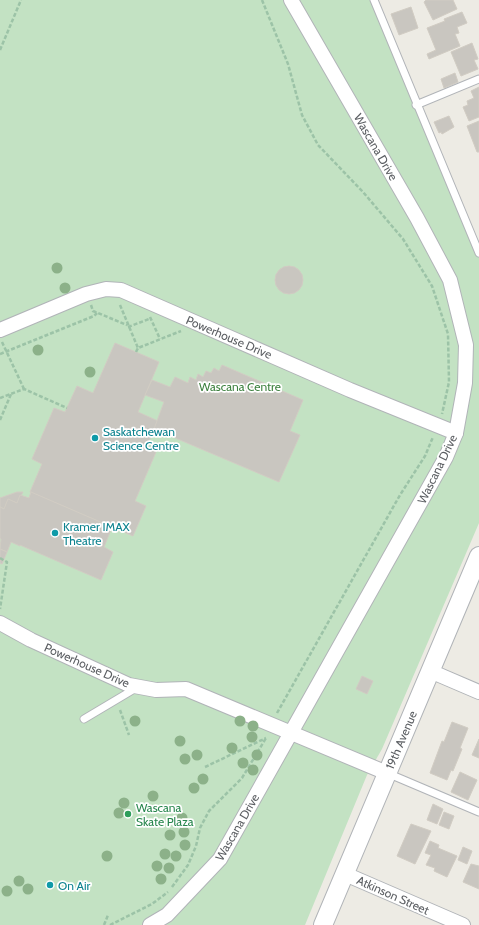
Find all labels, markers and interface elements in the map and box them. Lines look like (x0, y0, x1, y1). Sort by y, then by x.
street label: Wascana Drive (351, 111, 401, 183)
street label: Powerhouse Drive (184, 312, 274, 362)
park label: Wascana Centre (199, 379, 281, 394)
place label: Saskatchewan Science Centre (103, 424, 179, 453)
street label: Wascana Drive (414, 432, 460, 506)
marker: Saskatchewan Science Centre (90, 433, 100, 443)
place label: Kramer IMAX Theatre (63, 519, 131, 548)
marker: Kramer IMAX Theatre (50, 528, 60, 538)
street label: Powerhouse Drive (42, 639, 132, 691)
street label: 19th Avenue (382, 709, 420, 771)
street label: Wascana Drive (212, 791, 262, 863)
place label: Wascana Skate Plaza (136, 800, 194, 829)
marker: Wascana Skate Plaza (123, 809, 133, 819)
street label: Atkinson Street (355, 872, 431, 918)
place label: On Air (58, 878, 91, 893)
marker: On Air (45, 880, 55, 890)

